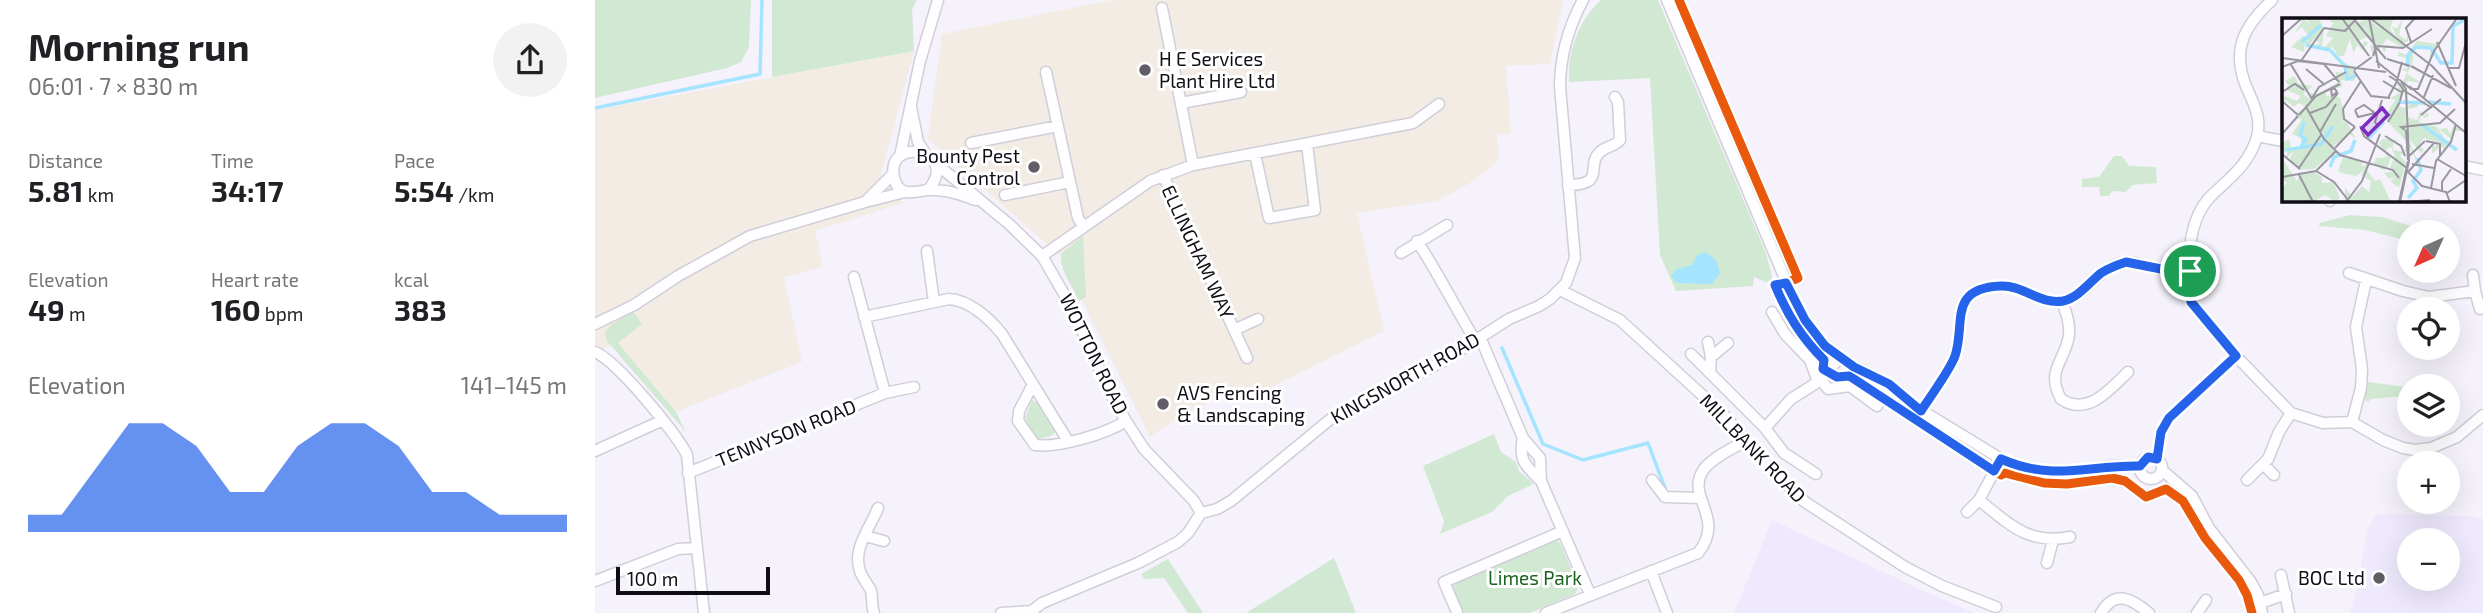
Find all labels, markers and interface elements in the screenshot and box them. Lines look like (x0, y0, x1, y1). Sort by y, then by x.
inset map (2282, 18, 2465, 201)
text: Morning run (28, 23, 249, 69)
button: share (493, 23, 567, 97)
place label: H E Services Plant Hire Ltd (1159, 47, 1275, 92)
marker: H E Services Plant Hire Ltd (1137, 62, 1153, 78)
text: 06:01 · 7 × 830 m (28, 72, 198, 100)
place label: Bounty Pest Control (916, 144, 1020, 189)
text: Distance (28, 149, 103, 172)
text: Time (211, 149, 254, 172)
text: Pace (394, 149, 435, 172)
marker: Bounty Pest Control (1026, 159, 1042, 175)
text: 5.81 (28, 172, 84, 208)
text: 34:17 (211, 172, 284, 208)
text: 5:54 (394, 172, 454, 208)
street label: ELLINGHAM WAY (1157, 181, 1240, 322)
text: km (84, 183, 114, 206)
text: /km (454, 183, 494, 206)
north arrow (2397, 220, 2461, 284)
map controls (2397, 220, 2460, 591)
pin (2160, 241, 2220, 301)
icon: arrive (2171, 252, 2209, 290)
text: Elevation (28, 268, 109, 291)
text: Heart rate (211, 268, 299, 291)
text: kcal (394, 268, 429, 291)
street label: WOTTON ROAD (1055, 290, 1134, 418)
text: 49 (28, 291, 65, 327)
text: 160 (211, 291, 261, 327)
text: 383 (394, 291, 447, 327)
button: locate (2397, 297, 2460, 360)
text: m (65, 302, 86, 325)
text: bpm (261, 302, 303, 325)
street label: KINGSNORTH ROAD (1326, 327, 1483, 428)
text: Elevation (28, 371, 126, 399)
text: 141–145 m (461, 371, 567, 399)
button: layers (2397, 374, 2460, 437)
place label: AVS Fencing & Landscaping (1177, 381, 1305, 426)
street label: MILLBANK ROAD (1696, 389, 1811, 507)
street label: TENNYSON ROAD (712, 394, 859, 471)
marker: AVS Fencing & Landscaping (1155, 396, 1171, 412)
button: + (2397, 451, 2460, 514)
button: − (2397, 528, 2460, 591)
scale bar (616, 564, 770, 596)
park label: Limes Park (1488, 566, 1582, 589)
place label: BOC Ltd (2298, 566, 2365, 589)
text: 100 m (627, 567, 678, 590)
marker: BOC Ltd (2371, 570, 2387, 586)

